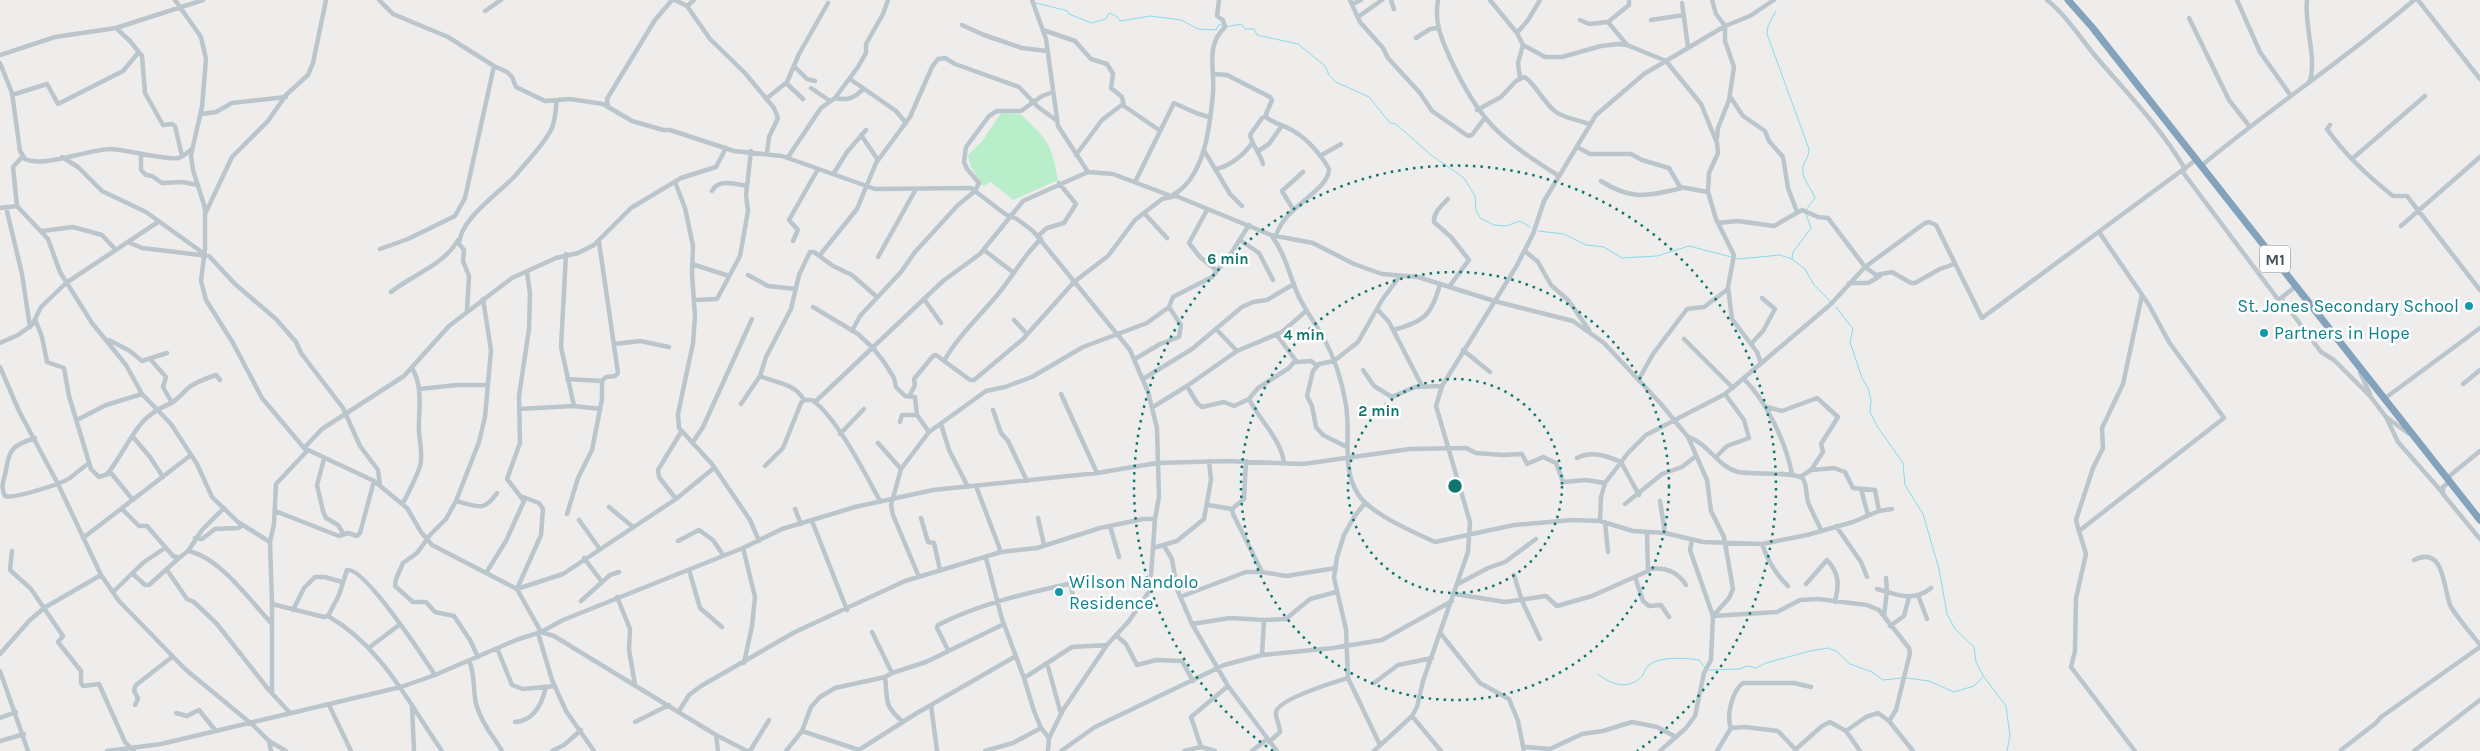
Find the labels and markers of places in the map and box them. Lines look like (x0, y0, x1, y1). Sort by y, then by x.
place label: St. Jones Secondary School (2237, 295, 2459, 317)
marker: St. Jones Secondary School (2463, 300, 2475, 312)
place label: Partners in Hope (2274, 322, 2410, 344)
marker: Partners in Hope (2258, 327, 2270, 339)
centre of rings (1446, 477, 1464, 495)
place label: Wilson Nandolo Residence (1069, 571, 1198, 614)
marker: Wilson Nandolo Residence (1053, 586, 1065, 598)

